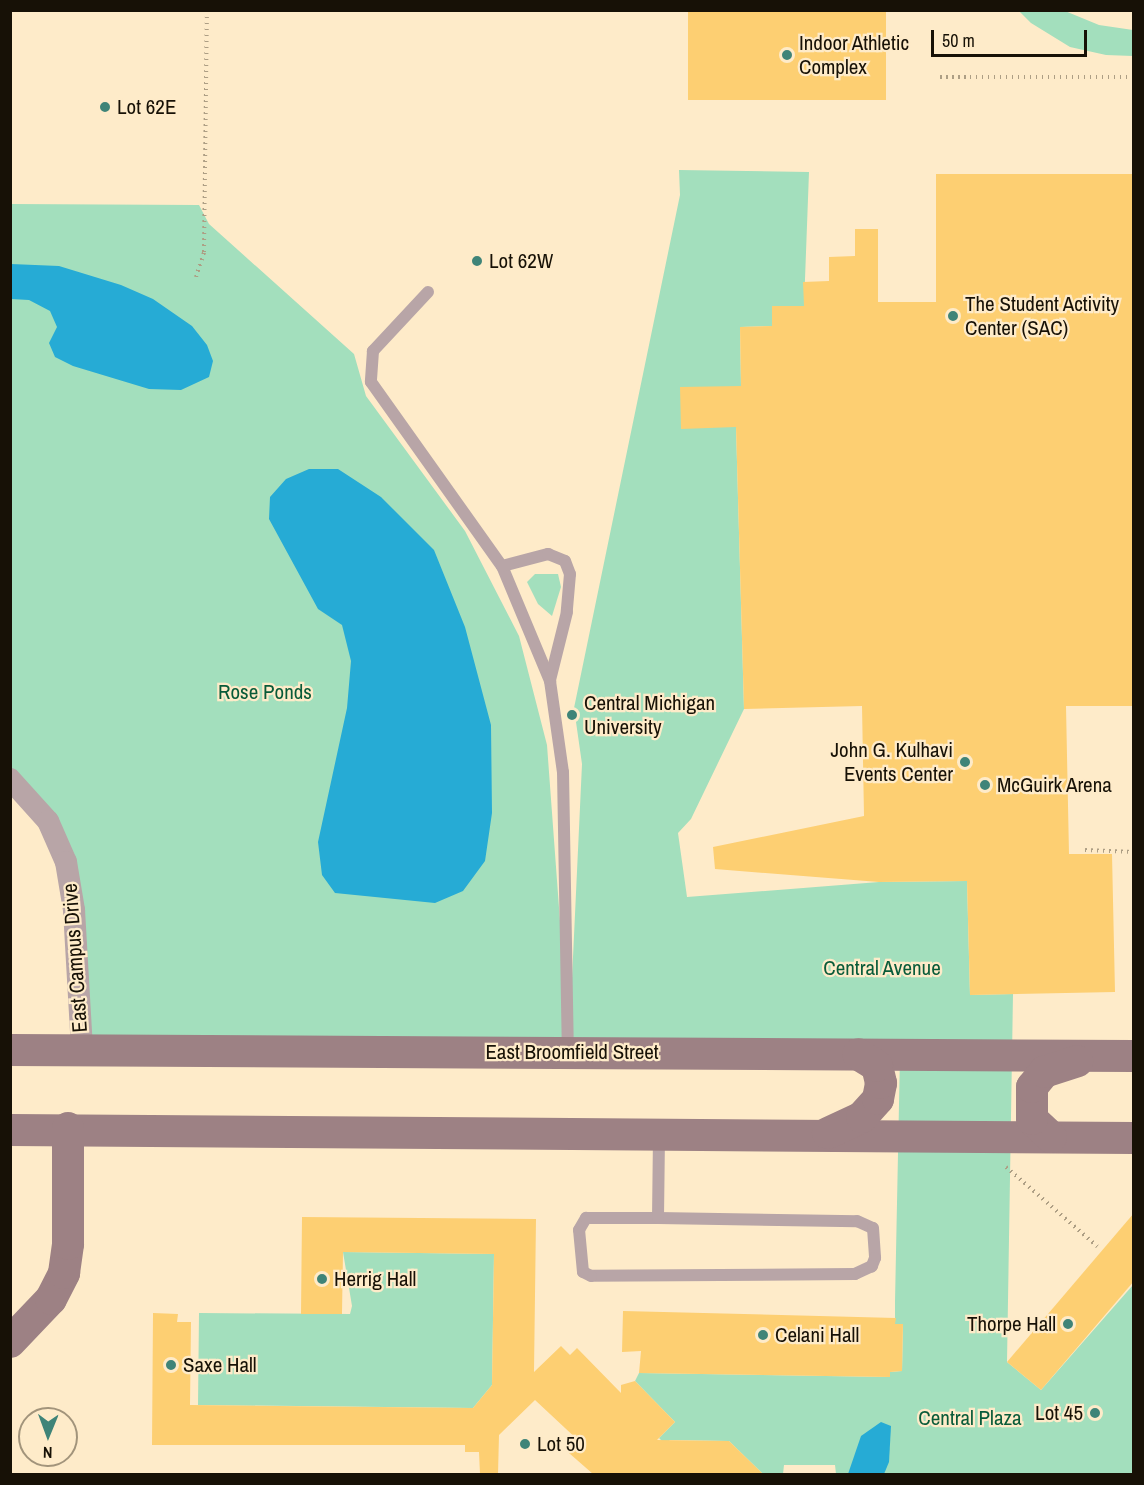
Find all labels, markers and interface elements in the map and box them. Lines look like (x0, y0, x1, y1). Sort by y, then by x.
scale bar (934, 18, 1090, 56)
text: 50 m (942, 28, 975, 53)
place label: Indoor Athletic Complex (799, 30, 910, 80)
marker: Indoor Athletic Complex (780, 48, 794, 62)
place label: Lot 62E (117, 94, 176, 120)
marker: Lot 62E (98, 100, 112, 114)
place label: Lot 62W (489, 248, 553, 274)
marker: Lot 62W (470, 254, 484, 268)
place label: The Student Activity Center (SAC) (965, 291, 1120, 341)
marker: The Student Activity Center (SAC) (946, 309, 960, 323)
park label: Rose Ponds (218, 679, 312, 705)
place label: Central Michigan University (584, 690, 715, 740)
marker: Central Michigan University (565, 708, 579, 722)
place label: John G. Kulhavi Events Center (830, 737, 953, 787)
marker: John G. Kulhavi Events Center (958, 755, 972, 769)
place label: McGuirk Arena (997, 772, 1113, 798)
marker: McGuirk Arena (978, 778, 992, 792)
street label: East Campus Drive (57, 883, 93, 1033)
park label: Central Avenue (823, 955, 941, 981)
street label: East Broomfield Street (485, 1039, 659, 1065)
place label: Herrig Hall (334, 1266, 416, 1292)
marker: Herrig Hall (315, 1272, 329, 1286)
place label: Thorpe Hall (967, 1311, 1056, 1337)
marker: Thorpe Hall (1061, 1317, 1075, 1331)
place label: Celani Hall (775, 1322, 859, 1348)
marker: Celani Hall (756, 1328, 770, 1342)
place label: Saxe Hall (183, 1352, 257, 1378)
marker: Saxe Hall (164, 1358, 178, 1372)
place label: Lot 45 (1035, 1400, 1083, 1426)
park label: Central Plaza (918, 1405, 1022, 1431)
marker: Lot 45 (1088, 1406, 1102, 1420)
north arrow (18, 1407, 78, 1467)
place label: Lot 50 (537, 1431, 585, 1457)
marker: Lot 50 (518, 1437, 532, 1451)
text: N (43, 1442, 53, 1464)

